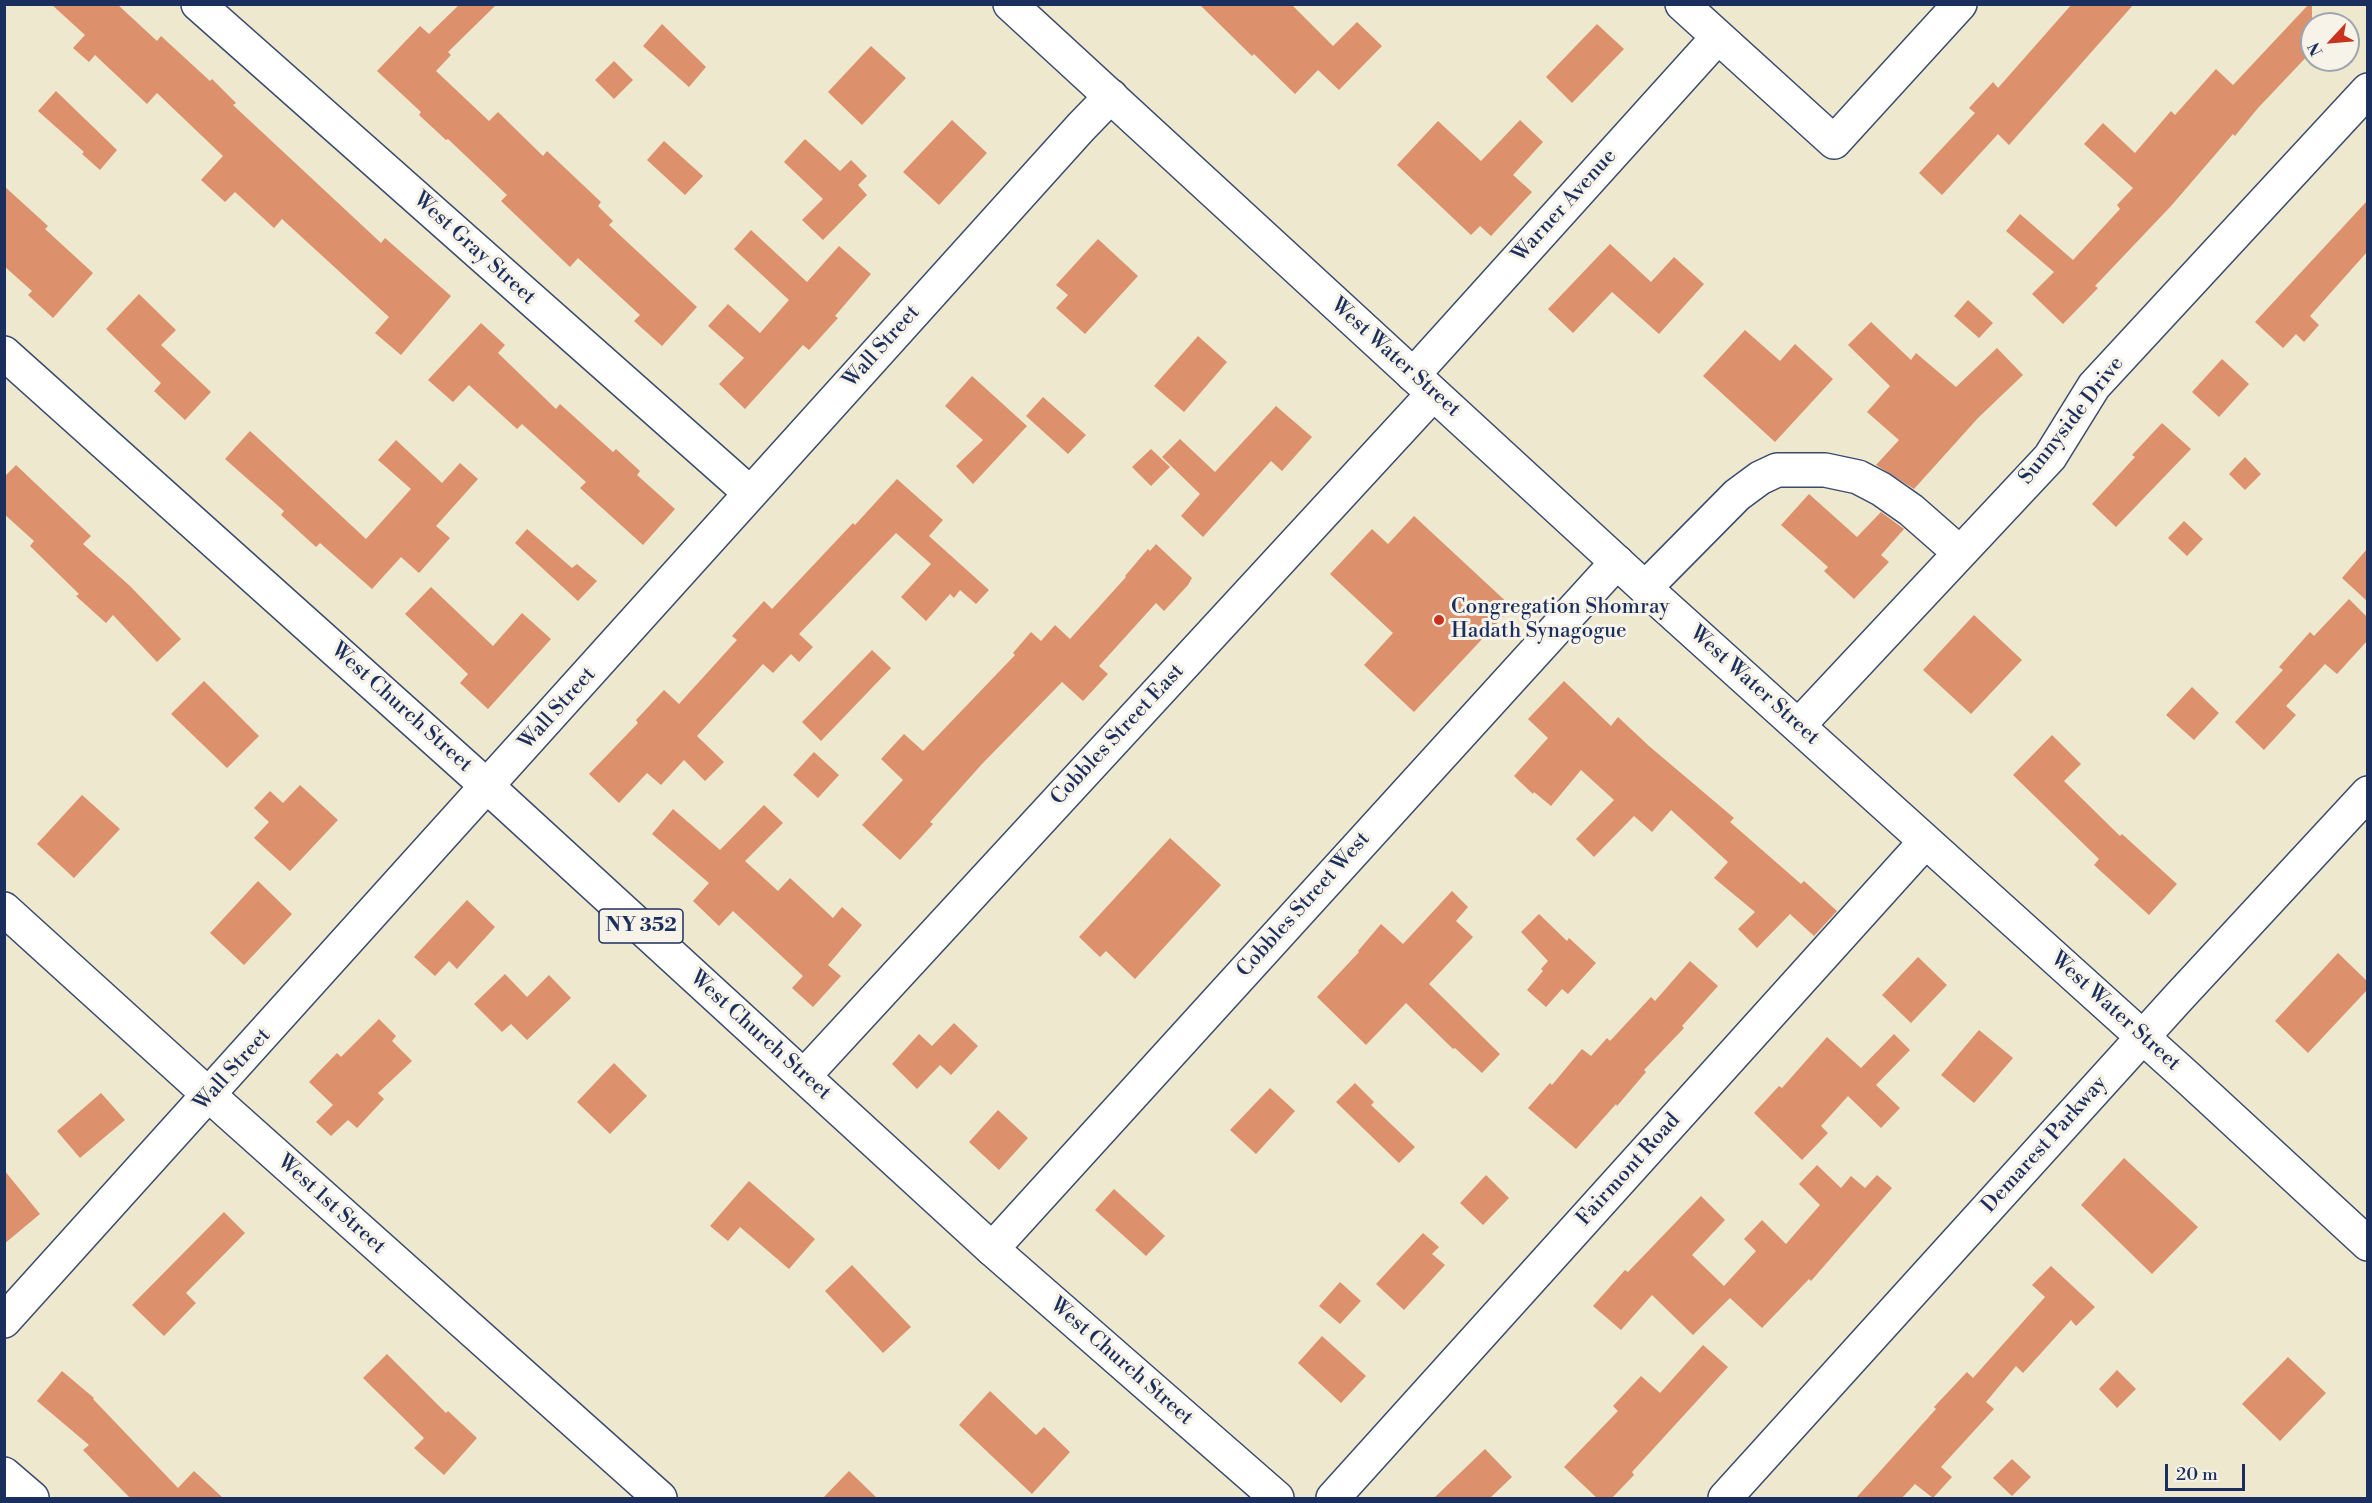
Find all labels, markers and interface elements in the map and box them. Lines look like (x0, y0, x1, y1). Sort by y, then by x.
north arrow (2300, 12, 2360, 72)
text: N (2304, 39, 2327, 59)
street label: Warner Avenue (1508, 144, 1622, 268)
street label: West Gray Street (408, 187, 540, 311)
street label: West Water Street (1325, 293, 1465, 423)
street label: Wall Street (838, 301, 926, 393)
street label: Sunnyside Drive (2014, 352, 2130, 490)
place label: Congregation Shomray Hadath Synagogue (1451, 595, 1670, 645)
marker: Congregation Shomray Hadath Synagogue (1432, 613, 1446, 627)
street label: West Water Street (1684, 621, 1824, 751)
street label: West Church Street (325, 638, 477, 778)
street label: Cobbles Street East (1046, 659, 1190, 811)
street label: Wall Street (514, 663, 602, 755)
street label: Cobbles Street West (1232, 827, 1376, 983)
road number: NY 352 (599, 909, 683, 943)
street label: West Water Street (2045, 947, 2185, 1077)
street label: West Church Street (684, 966, 836, 1106)
street label: Wall Street (189, 1024, 277, 1116)
street label: Demarest Parkway (1977, 1071, 2113, 1219)
street label: Fairmont Road (1572, 1109, 1686, 1231)
street label: West 1st Street (272, 1150, 390, 1260)
street label: West Church Street (1044, 1293, 1198, 1431)
scale bar (2168, 1452, 2248, 1490)
text: 20 m (2176, 1463, 2218, 1486)

